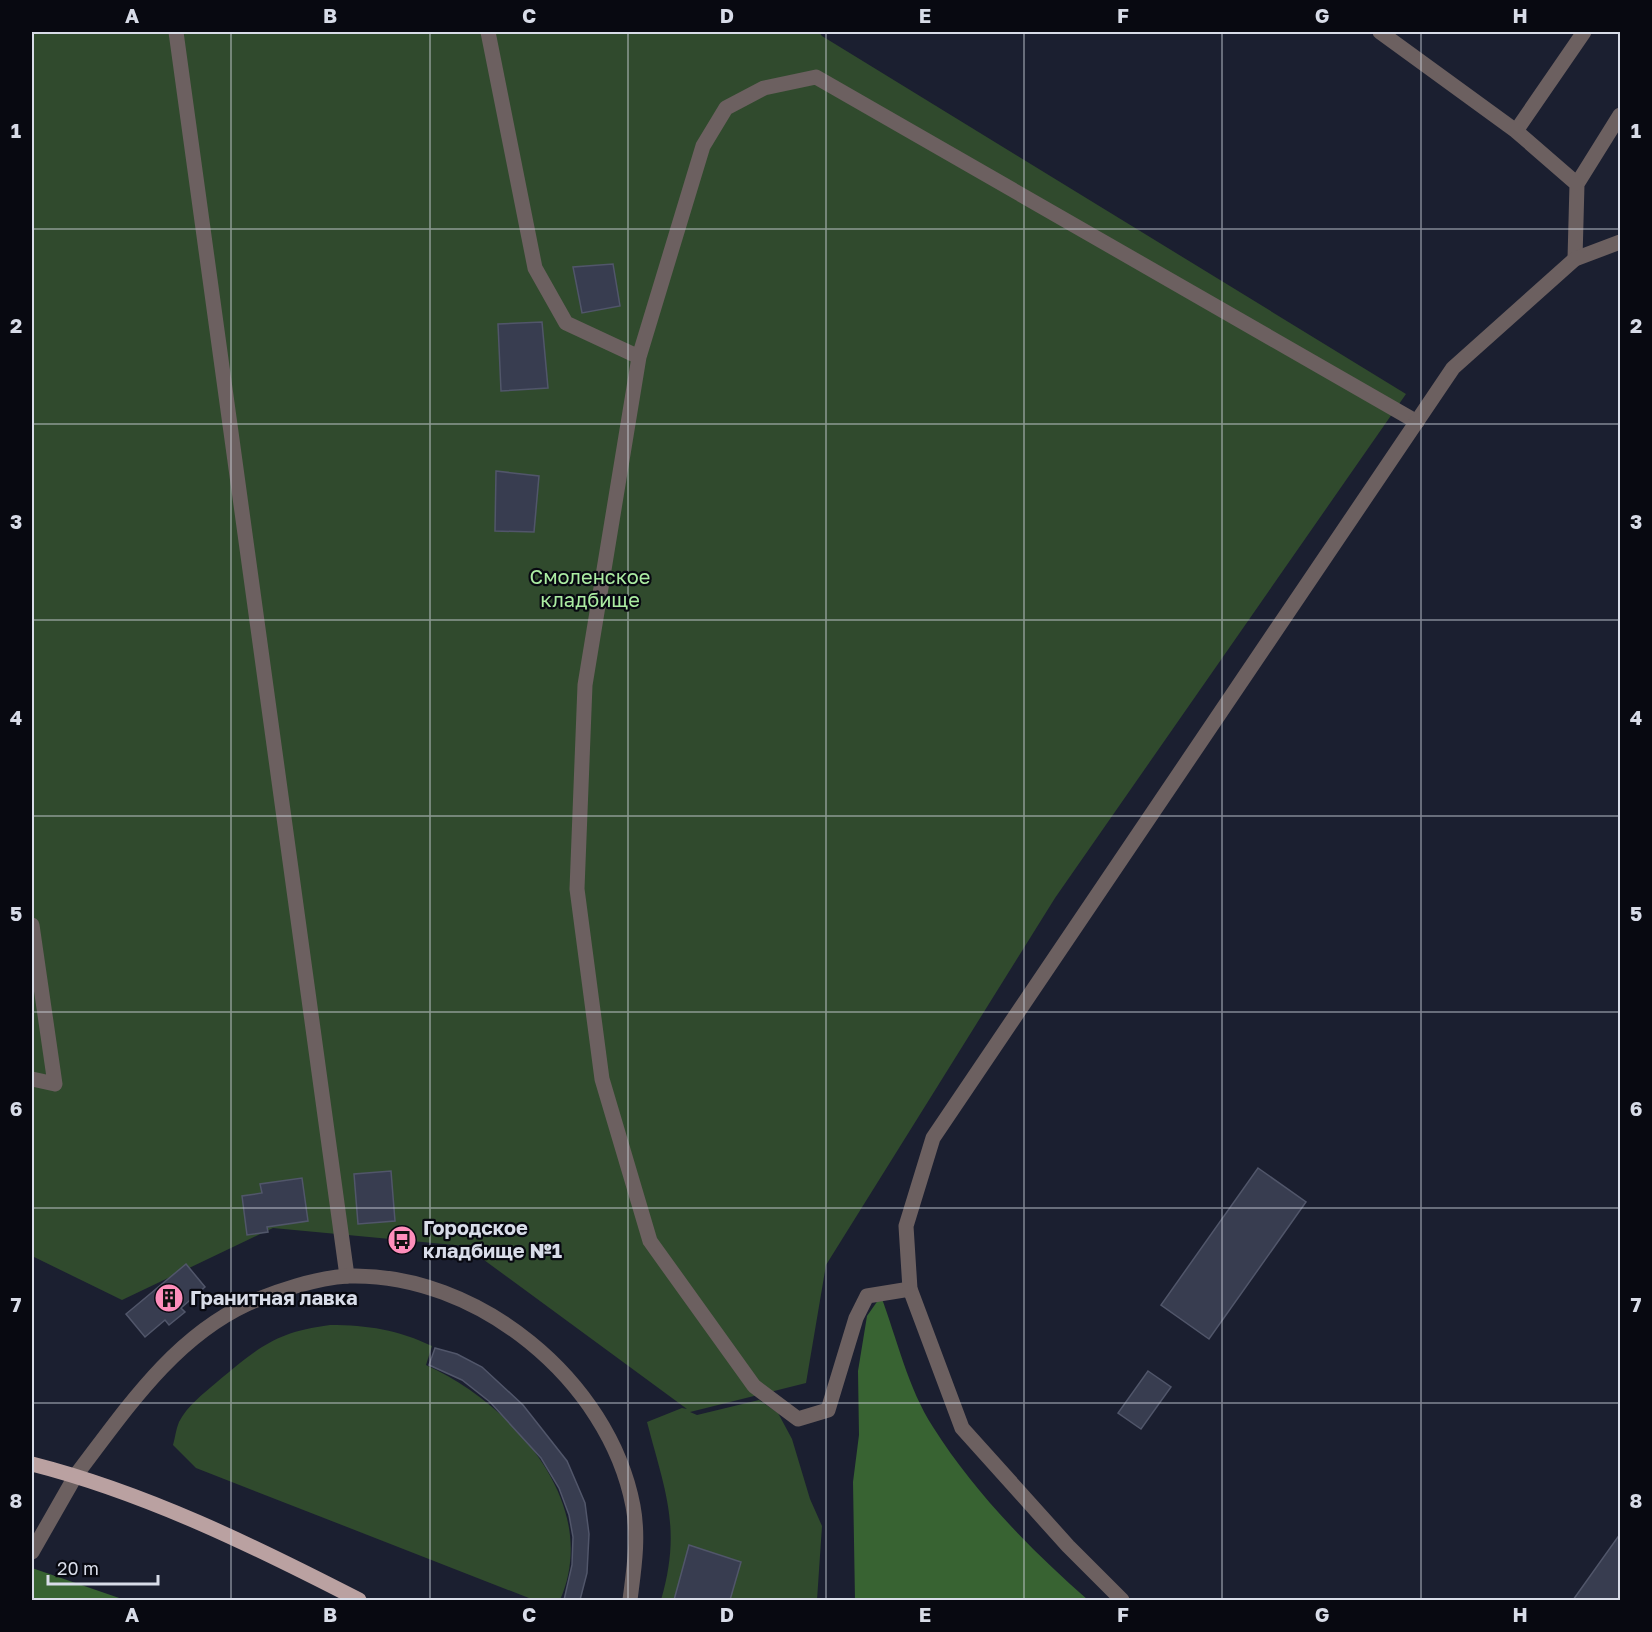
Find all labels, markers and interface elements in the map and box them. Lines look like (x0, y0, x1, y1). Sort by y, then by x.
text: A (125, 3, 139, 27)
text: B (323, 3, 337, 27)
text: C (522, 3, 536, 27)
text: D (720, 3, 734, 27)
text: E (919, 3, 931, 27)
text: F (1117, 3, 1129, 27)
text: G (1315, 3, 1329, 27)
text: H (1512, 3, 1528, 27)
text: 1 (11, 118, 21, 142)
text: 1 (1631, 118, 1641, 142)
text: 2 (10, 313, 22, 337)
text: 2 (1630, 313, 1642, 337)
text: 3 (10, 509, 22, 533)
text: 3 (1630, 509, 1642, 533)
park label: Смоленское кладбище (530, 564, 650, 611)
text: 4 (10, 705, 22, 729)
text: 4 (1630, 705, 1642, 729)
text: 5 (10, 901, 22, 925)
text: 5 (1630, 901, 1642, 925)
text: 6 (10, 1096, 22, 1120)
text: 6 (1630, 1096, 1642, 1120)
place label: Городское кладбище №1 (423, 1215, 562, 1262)
bus stop icon: Городское кладбище №1 (386, 1224, 418, 1256)
building icon: Гранитная лавка (153, 1282, 185, 1314)
place label: Гранитная лавка (190, 1285, 358, 1309)
text: 7 (11, 1292, 22, 1316)
text: 7 (1631, 1292, 1642, 1316)
text: 8 (10, 1488, 22, 1512)
text: 8 (1630, 1488, 1642, 1512)
scale bar (48, 1548, 158, 1586)
text: 20 m (57, 1557, 99, 1579)
text: A (125, 1602, 139, 1626)
text: B (323, 1602, 337, 1626)
text: C (522, 1602, 536, 1626)
text: D (720, 1602, 734, 1626)
text: E (919, 1602, 931, 1626)
text: F (1117, 1602, 1129, 1626)
text: G (1315, 1602, 1329, 1626)
text: H (1512, 1602, 1528, 1626)

